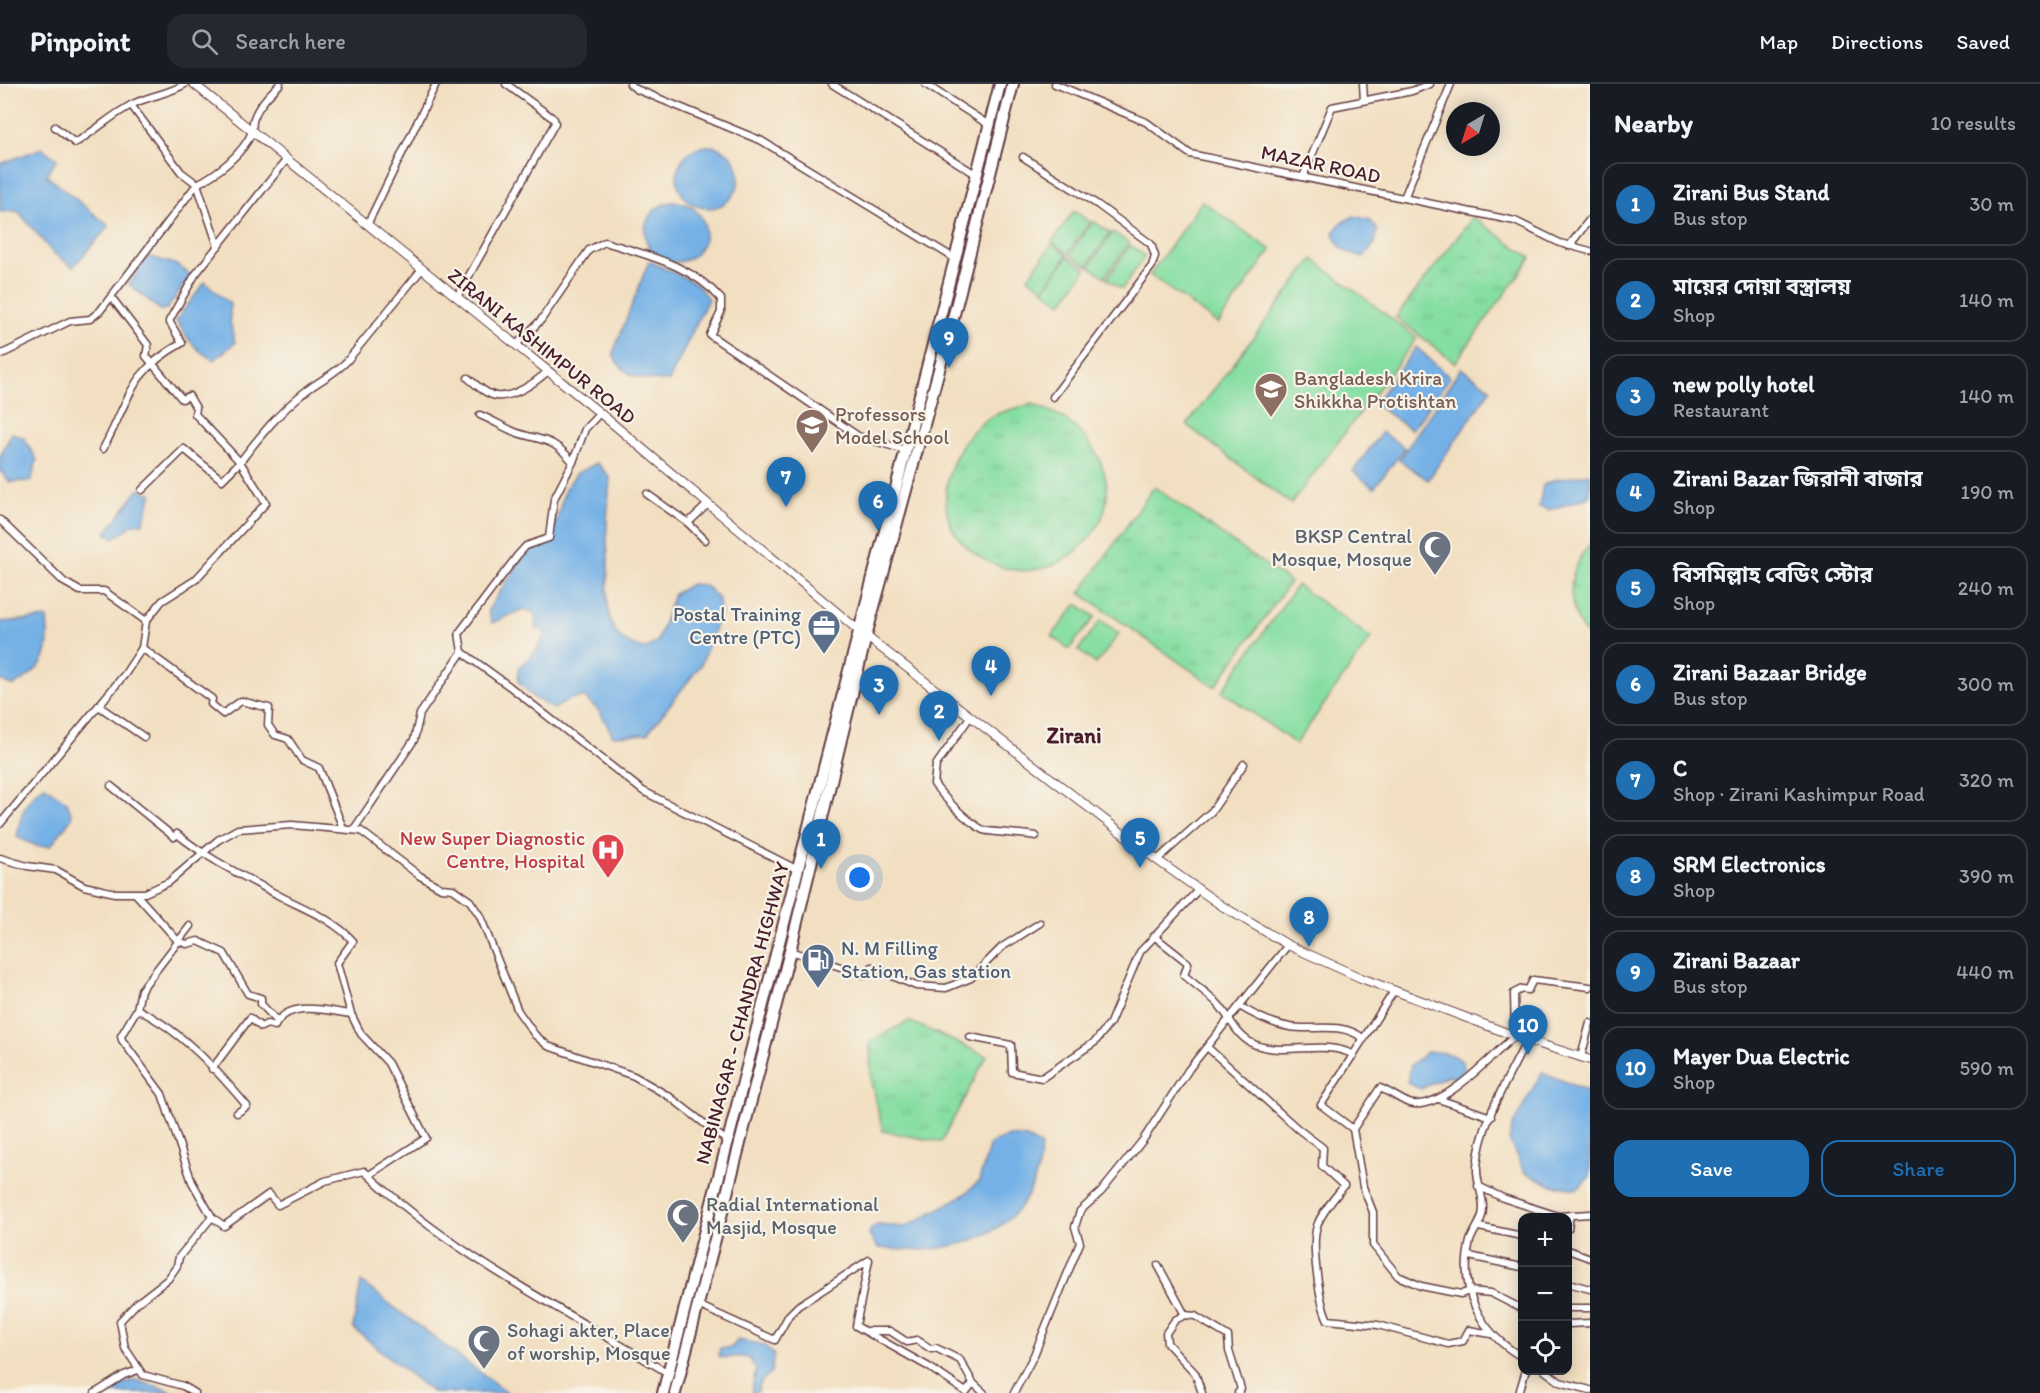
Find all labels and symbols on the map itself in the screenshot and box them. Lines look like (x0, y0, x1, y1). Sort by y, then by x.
north arrow (1446, 102, 1500, 156)
street label: MAZAR ROAD (1259, 140, 1383, 188)
street label: ZIRANI KASHIMPUR ROAD (443, 263, 641, 429)
pin: 9 (930, 318, 968, 368)
place label: Bangladesh Krira Shikkha Protishtan (1294, 366, 1456, 413)
school or university icon: Bangladesh Krira Shikkha Protishtan (1253, 371, 1289, 418)
place label: Professors Model School (835, 402, 949, 449)
school or university icon: Professors Model School (794, 407, 830, 454)
pin: 7 (766, 458, 806, 507)
pin: 6 (858, 482, 898, 531)
place label: BKSP Central Mosque, Mosque (1271, 524, 1412, 571)
mosque icon: BKSP Central Mosque, Mosque (1417, 529, 1453, 576)
place label: Postal Training Centre (PTC) (673, 602, 802, 649)
office icon: Postal Training Centre (PTC) (806, 608, 842, 655)
pin: 4 (972, 646, 1010, 696)
pin: 3 (860, 666, 898, 715)
pin: 2 (920, 692, 958, 741)
district label: Zirani (1046, 722, 1102, 749)
pin: 5 (1120, 818, 1160, 868)
pin: 1 (802, 820, 840, 869)
place label: New Super Diagnostic Centre, Hospital (400, 826, 585, 873)
hospital icon: New Super Diagnostic Centre, Hospital (590, 832, 626, 879)
street label: NABINAGAR - CHANDRA HIGHWAY (690, 859, 794, 1167)
your location (845, 863, 874, 892)
pin: 8 (1290, 898, 1328, 947)
place label: N. M Filling Station, Gas station (841, 936, 1011, 983)
fuel station icon: N. M Filling Station, Gas station (800, 942, 836, 989)
pin: 10 (1508, 1006, 1547, 1055)
place label: Radial International Masjid, Mosque (706, 1192, 879, 1239)
mosque icon: Radial International Masjid, Mosque (665, 1197, 701, 1244)
place label: Sohagi akter, Place of worship, Mosque (507, 1318, 671, 1365)
mosque icon: Sohagi akter, Place of worship, Mosque (466, 1323, 502, 1370)

